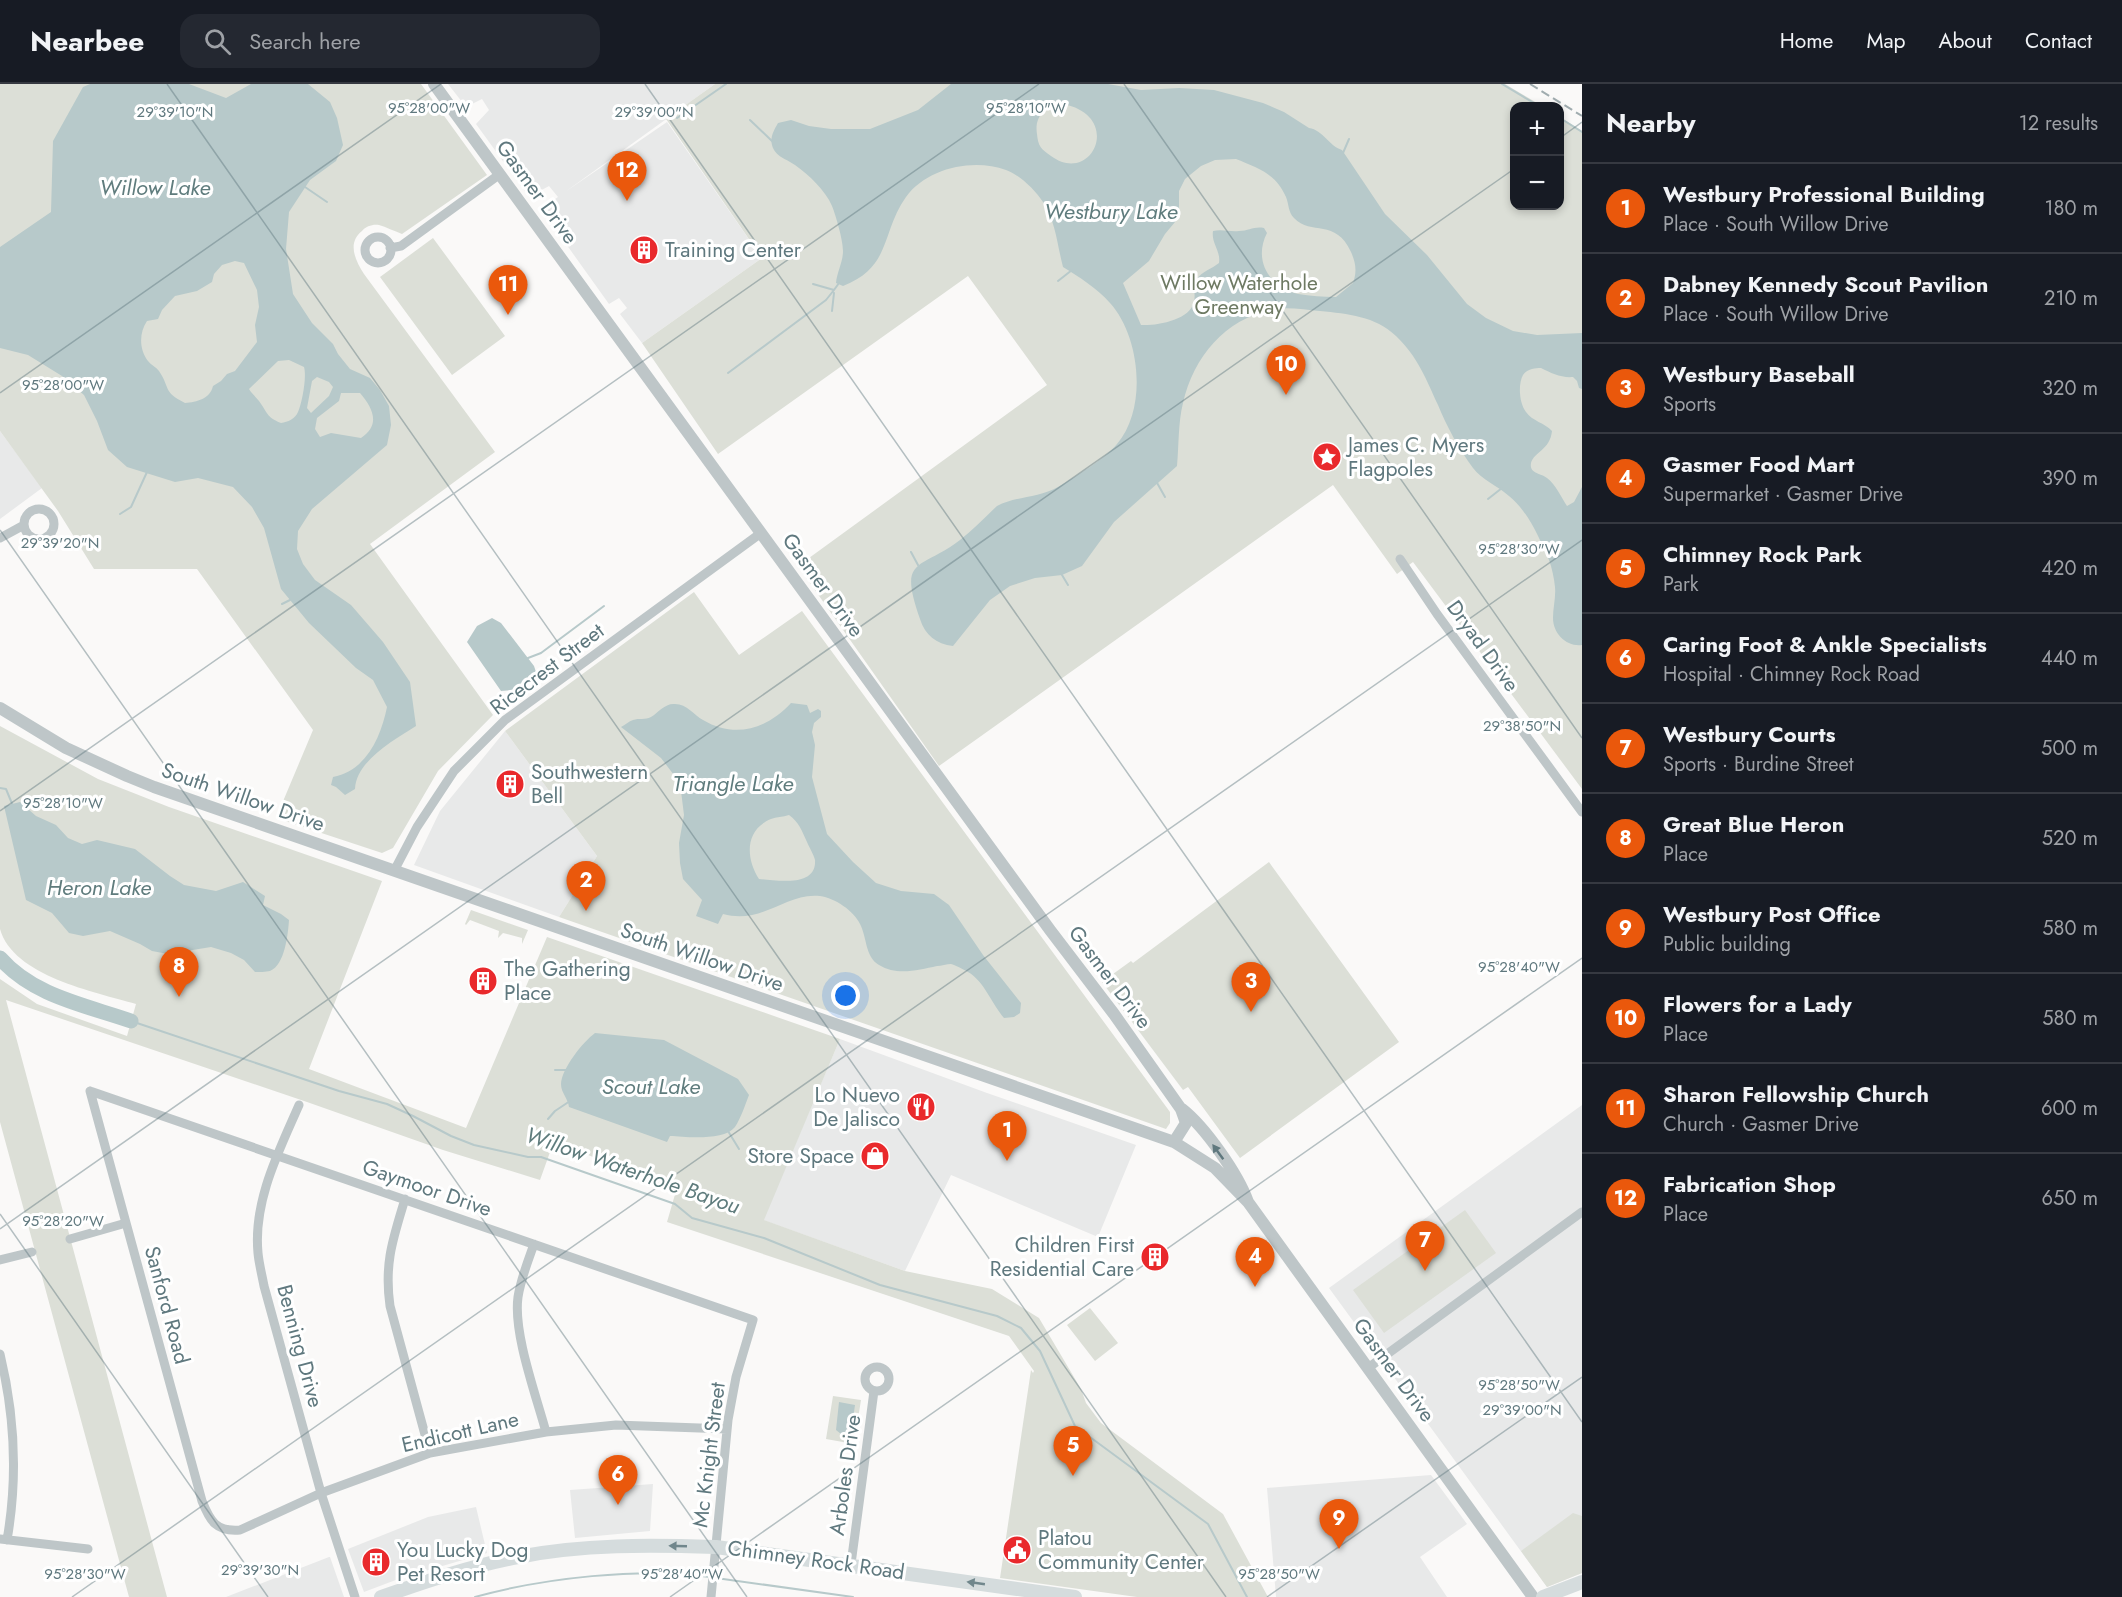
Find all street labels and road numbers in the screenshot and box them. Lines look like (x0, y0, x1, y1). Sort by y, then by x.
street label: Gasmer Drive (489, 134, 585, 250)
street label: Gasmer Drive (775, 527, 871, 643)
street label: Dryad Drive (1440, 594, 1527, 698)
street label: Ricecrest Street (484, 616, 610, 722)
street label: South Willow Drive (157, 755, 329, 839)
street label: South Willow Drive (616, 915, 788, 999)
street label: Gasmer Drive (1061, 919, 1159, 1035)
street label: Gaymoor Drive (358, 1152, 496, 1224)
street label: Sanford Road (137, 1243, 197, 1367)
street label: Benning Drive (269, 1281, 331, 1411)
street label: Gasmer Drive (1346, 1312, 1442, 1428)
street label: Mc Knight Street (685, 1381, 733, 1529)
street label: Endicott Lane (399, 1404, 522, 1460)
street label: Arboles Drive (822, 1413, 868, 1537)
street label: Chimney Rock Road (726, 1533, 906, 1587)

